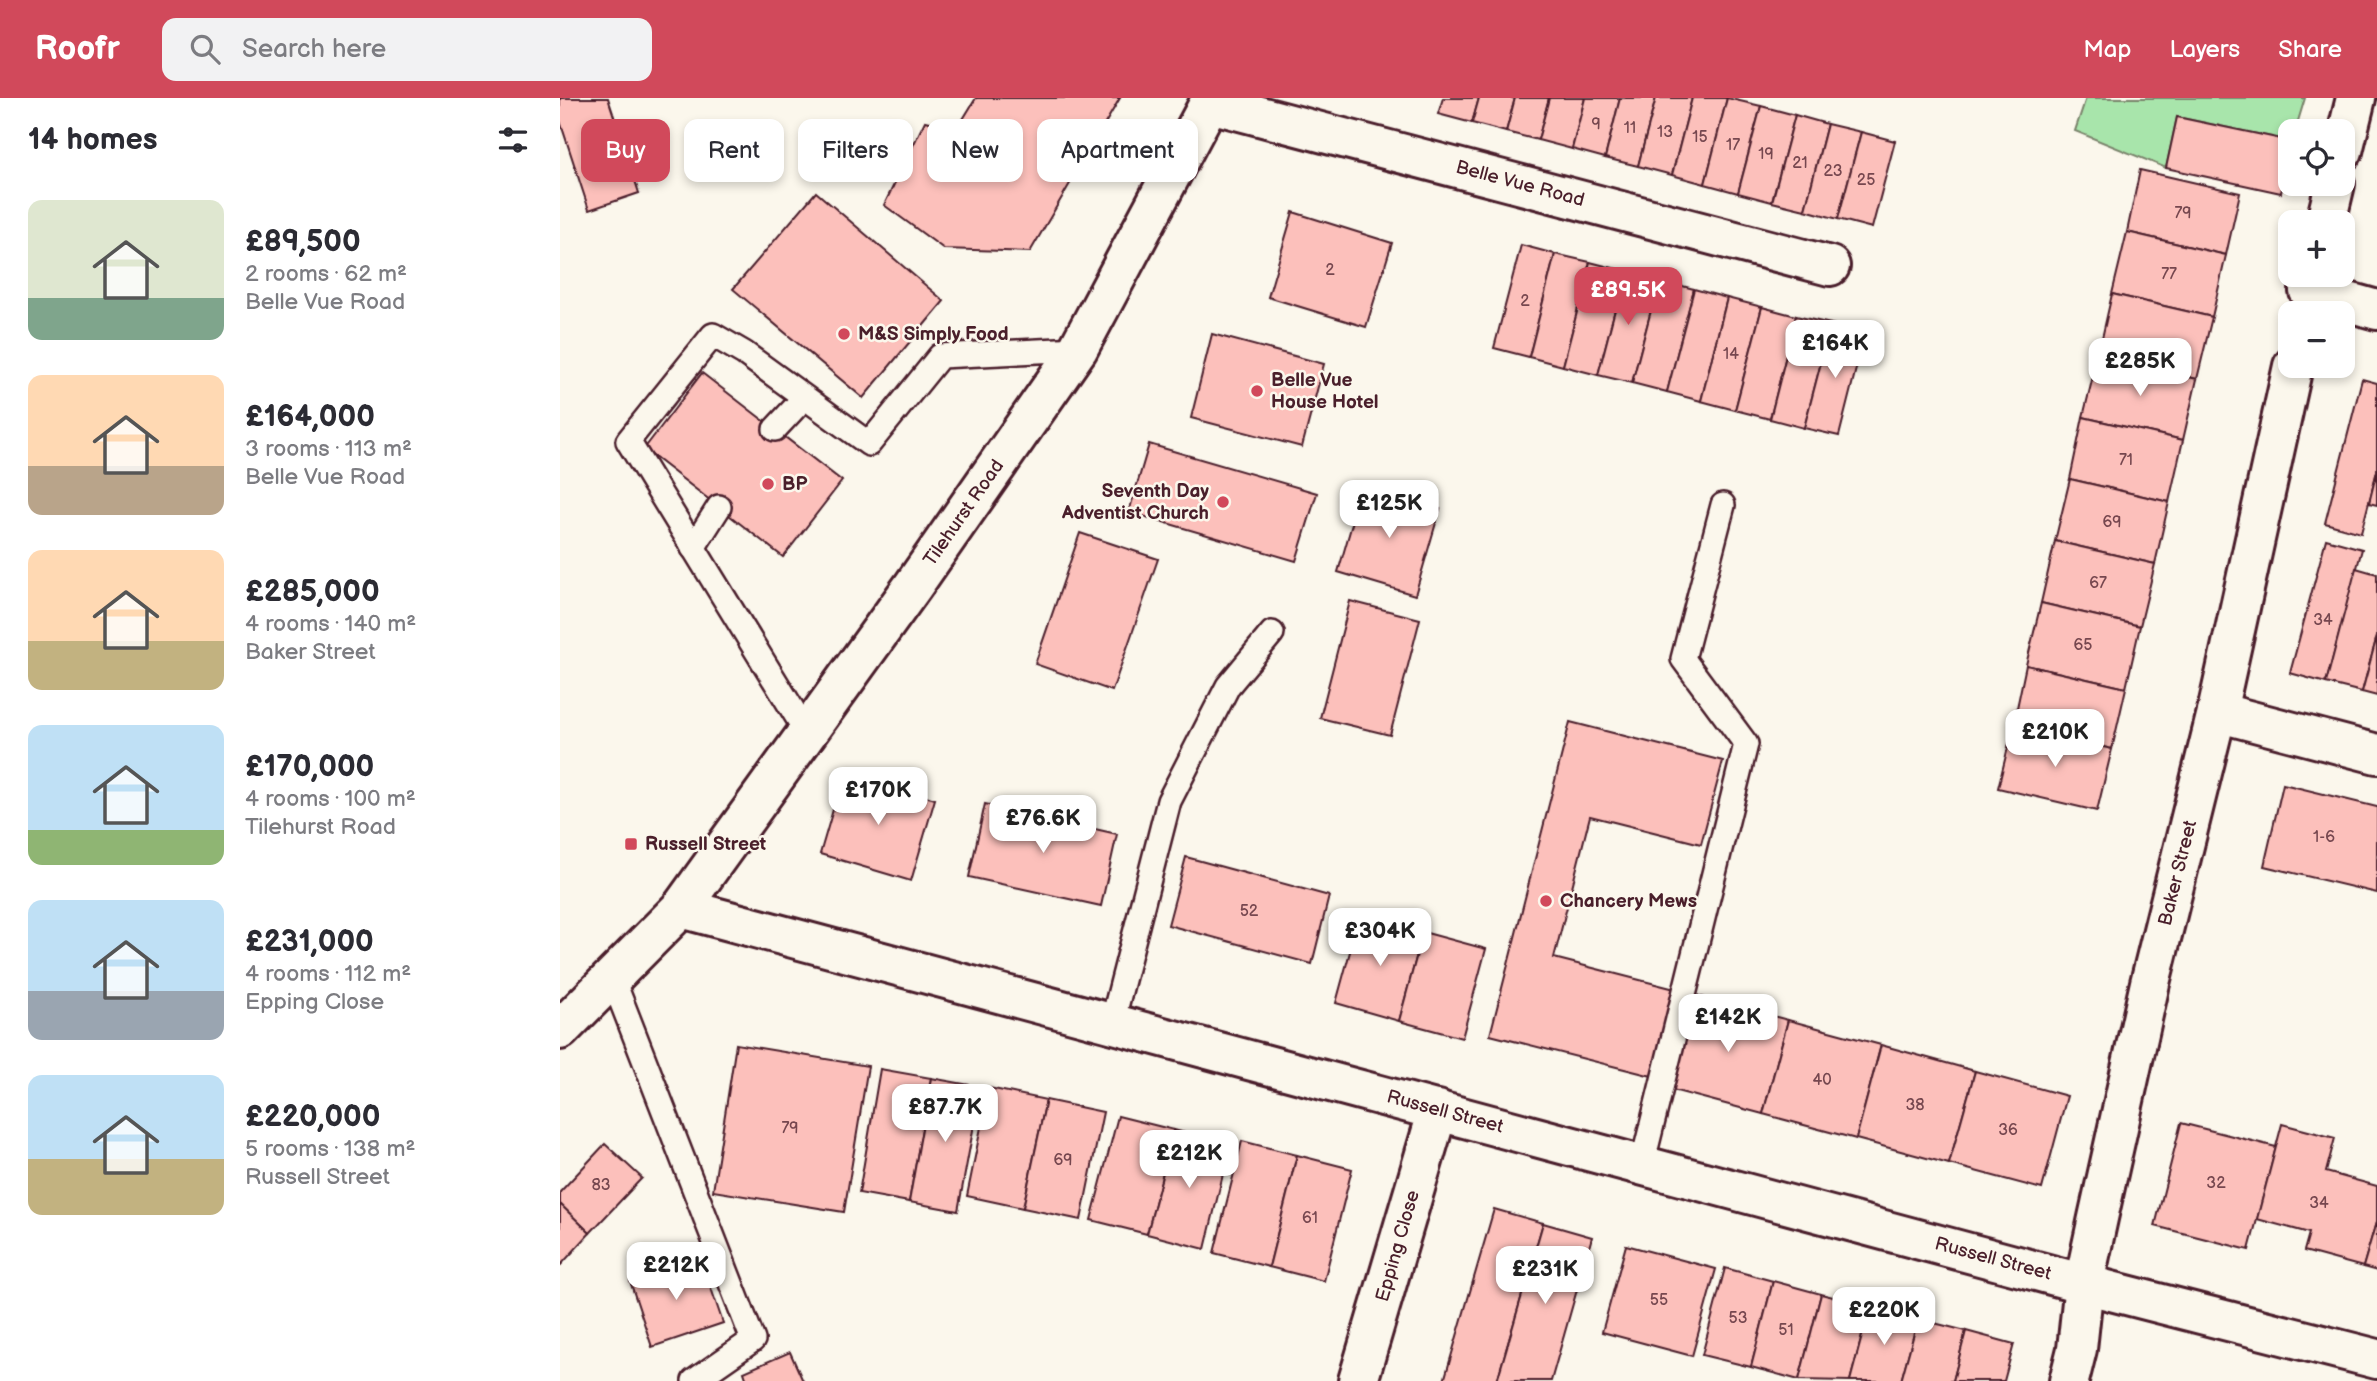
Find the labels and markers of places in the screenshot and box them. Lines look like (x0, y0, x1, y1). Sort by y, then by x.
pin: £89.5K (1571, 268, 1685, 327)
pin: £164K (1786, 320, 1884, 380)
place label: M&S Simply Food (858, 323, 1009, 346)
marker: M&S Simply Food (836, 326, 852, 342)
pin: £285K (2091, 338, 2189, 398)
place label: Belle Vue House Hotel (1271, 369, 1379, 414)
marker: Belle Vue House Hotel (1249, 383, 1265, 399)
place label: BP (782, 473, 807, 496)
marker: BP (760, 476, 776, 492)
place label: Seventh Day Adventist Church (1061, 480, 1209, 525)
pin: £125K (1340, 480, 1438, 540)
marker: Seventh Day Adventist Church (1215, 494, 1231, 510)
pin: £210K (2006, 710, 2104, 769)
pin: £170K (829, 768, 927, 827)
pin: £76.6K (986, 796, 1100, 855)
place label: Russell Street (645, 833, 767, 856)
marker: Russell Street (623, 836, 639, 852)
place label: Chancery Mews (1560, 890, 1697, 913)
marker: Chancery Mews (1538, 893, 1554, 909)
pin: £304K (1331, 908, 1429, 968)
pin: £142K (1679, 995, 1777, 1054)
pin: £87.7K (888, 1084, 1002, 1144)
pin: £212K (1140, 1130, 1238, 1190)
pin: £212K (627, 1242, 725, 1302)
pin: £231K (1496, 1246, 1594, 1306)
pin: £220K (1835, 1288, 1933, 1347)

